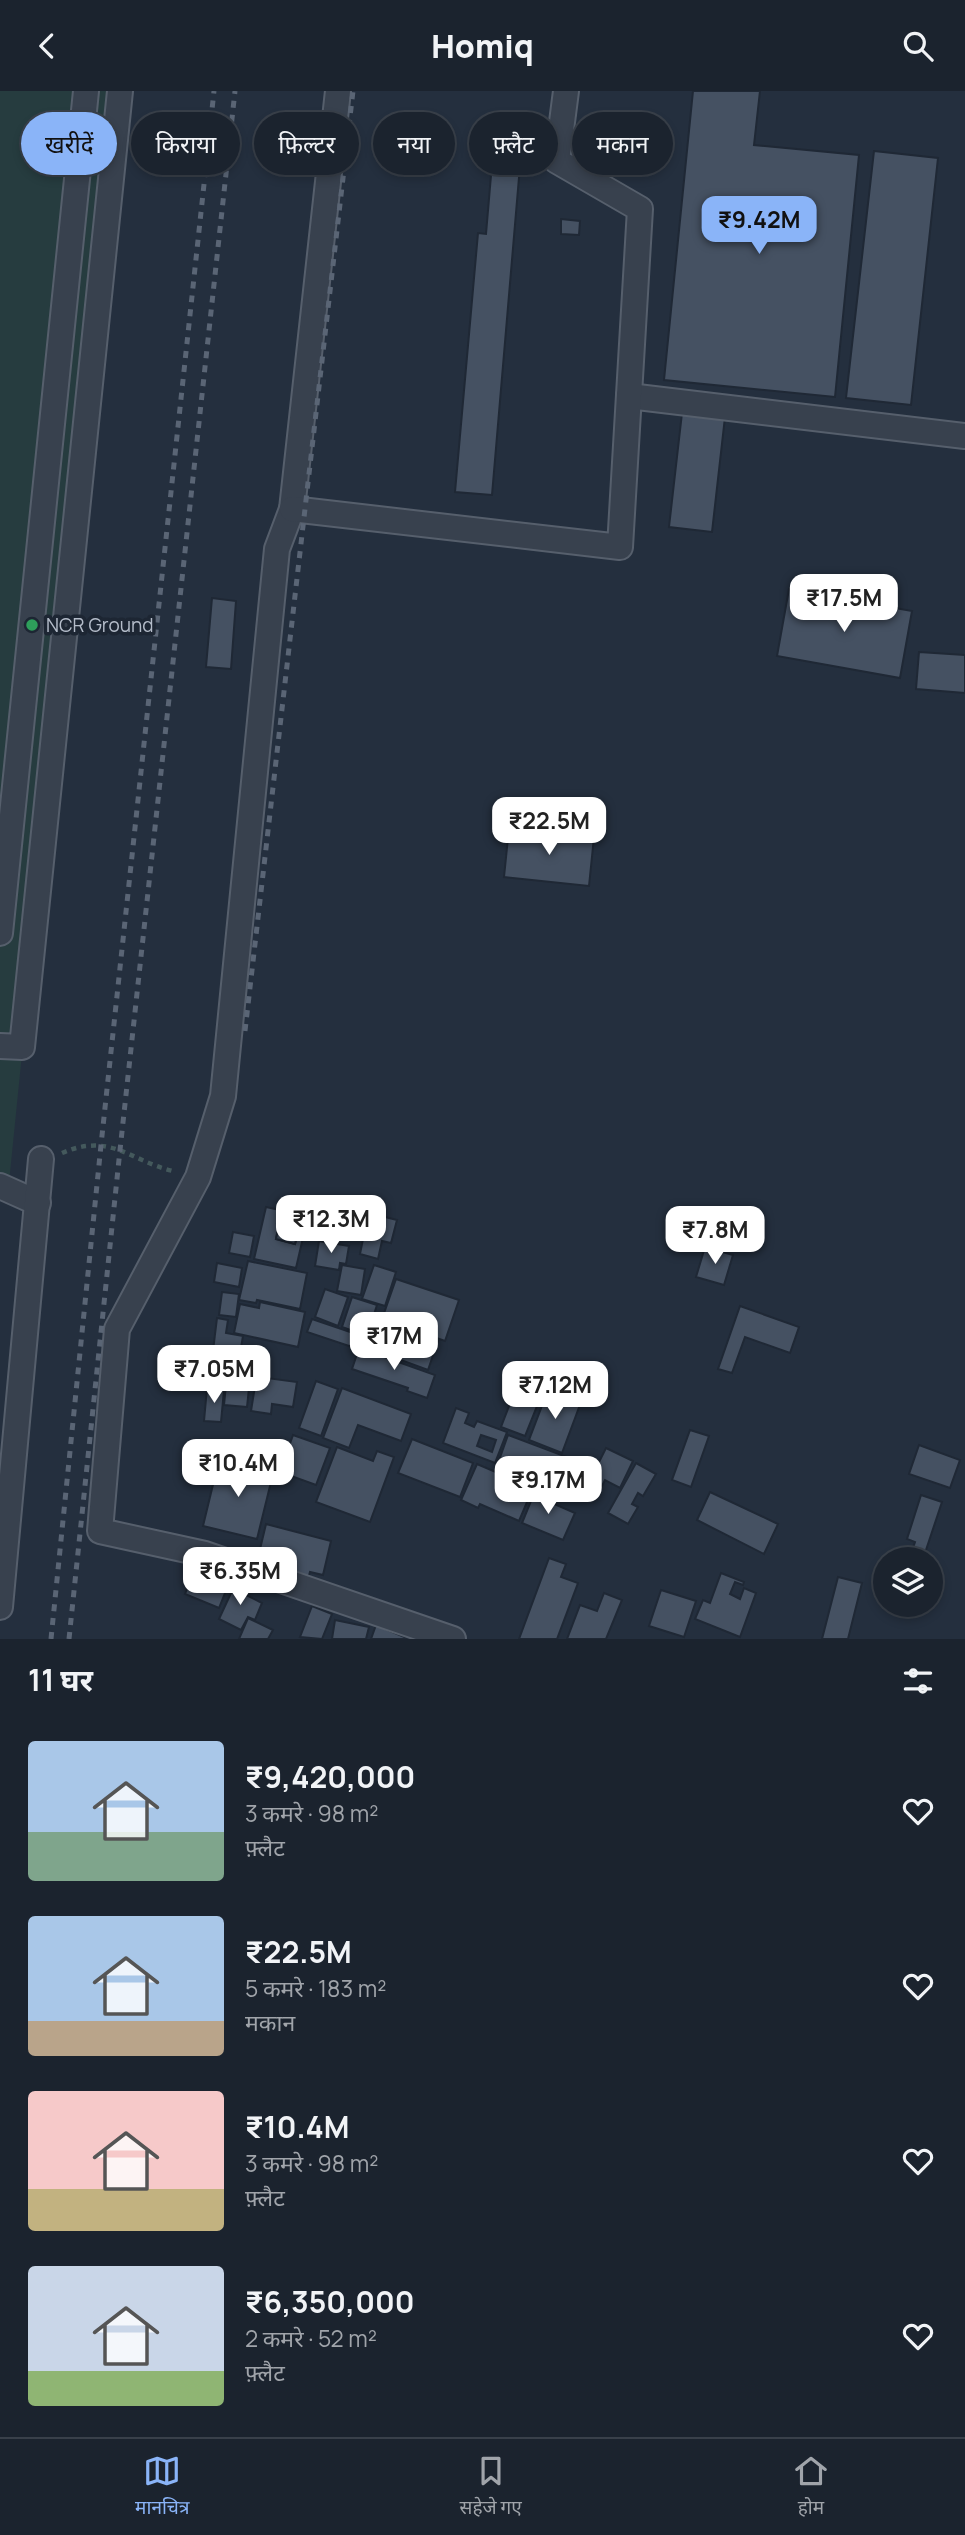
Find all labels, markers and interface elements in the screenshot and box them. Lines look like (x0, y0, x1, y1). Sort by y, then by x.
text: Homiq (431, 24, 534, 68)
icon: back (28, 27, 66, 65)
icon: search (899, 27, 937, 65)
chip: खरीदें (21, 112, 117, 175)
chip: किराया (131, 112, 240, 175)
chip: फ़िल्टर (254, 112, 359, 175)
chip: नया (373, 112, 455, 175)
chip: फ़्लैट (469, 112, 558, 175)
chip: मकान (572, 112, 673, 175)
pin: ₹9.42M (702, 197, 816, 256)
text: ₹9.42M (718, 203, 800, 235)
pin: ₹17.5M (787, 575, 901, 634)
text: ₹17.5M (806, 581, 882, 613)
place label: NCR Ground (46, 612, 153, 638)
marker: NCR Ground (24, 617, 40, 633)
pin: ₹22.5M (492, 797, 606, 857)
text: ₹22.5M (508, 804, 590, 836)
pin: ₹12.3M (274, 1195, 388, 1255)
text: ₹12.3M (292, 1202, 370, 1234)
pin: ₹7.8M (666, 1207, 764, 1266)
text: ₹7.8M (682, 1213, 748, 1245)
pin: ₹17M (353, 1313, 435, 1372)
text: ₹17M (366, 1319, 422, 1351)
pin: ₹7.05M (157, 1345, 271, 1405)
text: ₹7.05M (173, 1352, 255, 1384)
pin: ₹7.12M (498, 1361, 612, 1421)
text: ₹7.12M (518, 1368, 592, 1400)
pin: ₹10.4M (181, 1439, 295, 1499)
text: ₹10.4M (198, 1446, 278, 1478)
pin: ₹9.17M (491, 1457, 605, 1516)
text: ₹9.17M (511, 1463, 585, 1495)
pin: ₹6.35M (183, 1547, 297, 1607)
map controls (873, 1547, 943, 1617)
button: layers (873, 1547, 943, 1617)
text: ₹6.35M (199, 1554, 281, 1586)
text: 11 घर (28, 1659, 93, 1700)
icon: filters (899, 1662, 937, 1700)
text: ₹9,420,000 (245, 1756, 415, 1797)
icon: home (84, 1769, 168, 1853)
icon: heart (899, 1792, 937, 1830)
text: 3 कमरे · 98 m² (245, 1797, 378, 1829)
text: फ़्लैट (245, 1831, 285, 1863)
text: ₹22.5M (245, 1931, 352, 1972)
icon: home (84, 1944, 168, 2028)
icon: heart (899, 1967, 937, 2005)
text: 5 कमरे · 183 m² (245, 1972, 386, 2004)
text: मकान (245, 2006, 295, 2038)
text: ₹10.4M (245, 2106, 349, 2147)
icon: home (84, 2119, 168, 2203)
icon: heart (899, 2142, 937, 2180)
text: 3 कमरे · 98 m² (245, 2147, 378, 2179)
text: फ़्लैट (245, 2181, 285, 2213)
text: ₹6,350,000 (245, 2281, 414, 2322)
icon: home (84, 2294, 168, 2378)
icon: heart (899, 2317, 937, 2355)
text: 2 कमरे · 52 m² (245, 2322, 377, 2354)
text: फ़्लैट (245, 2356, 285, 2388)
tab: मानचित्र (135, 2452, 189, 2522)
tab: सहेजे गए (460, 2452, 522, 2522)
tab: होम (792, 2452, 830, 2522)

